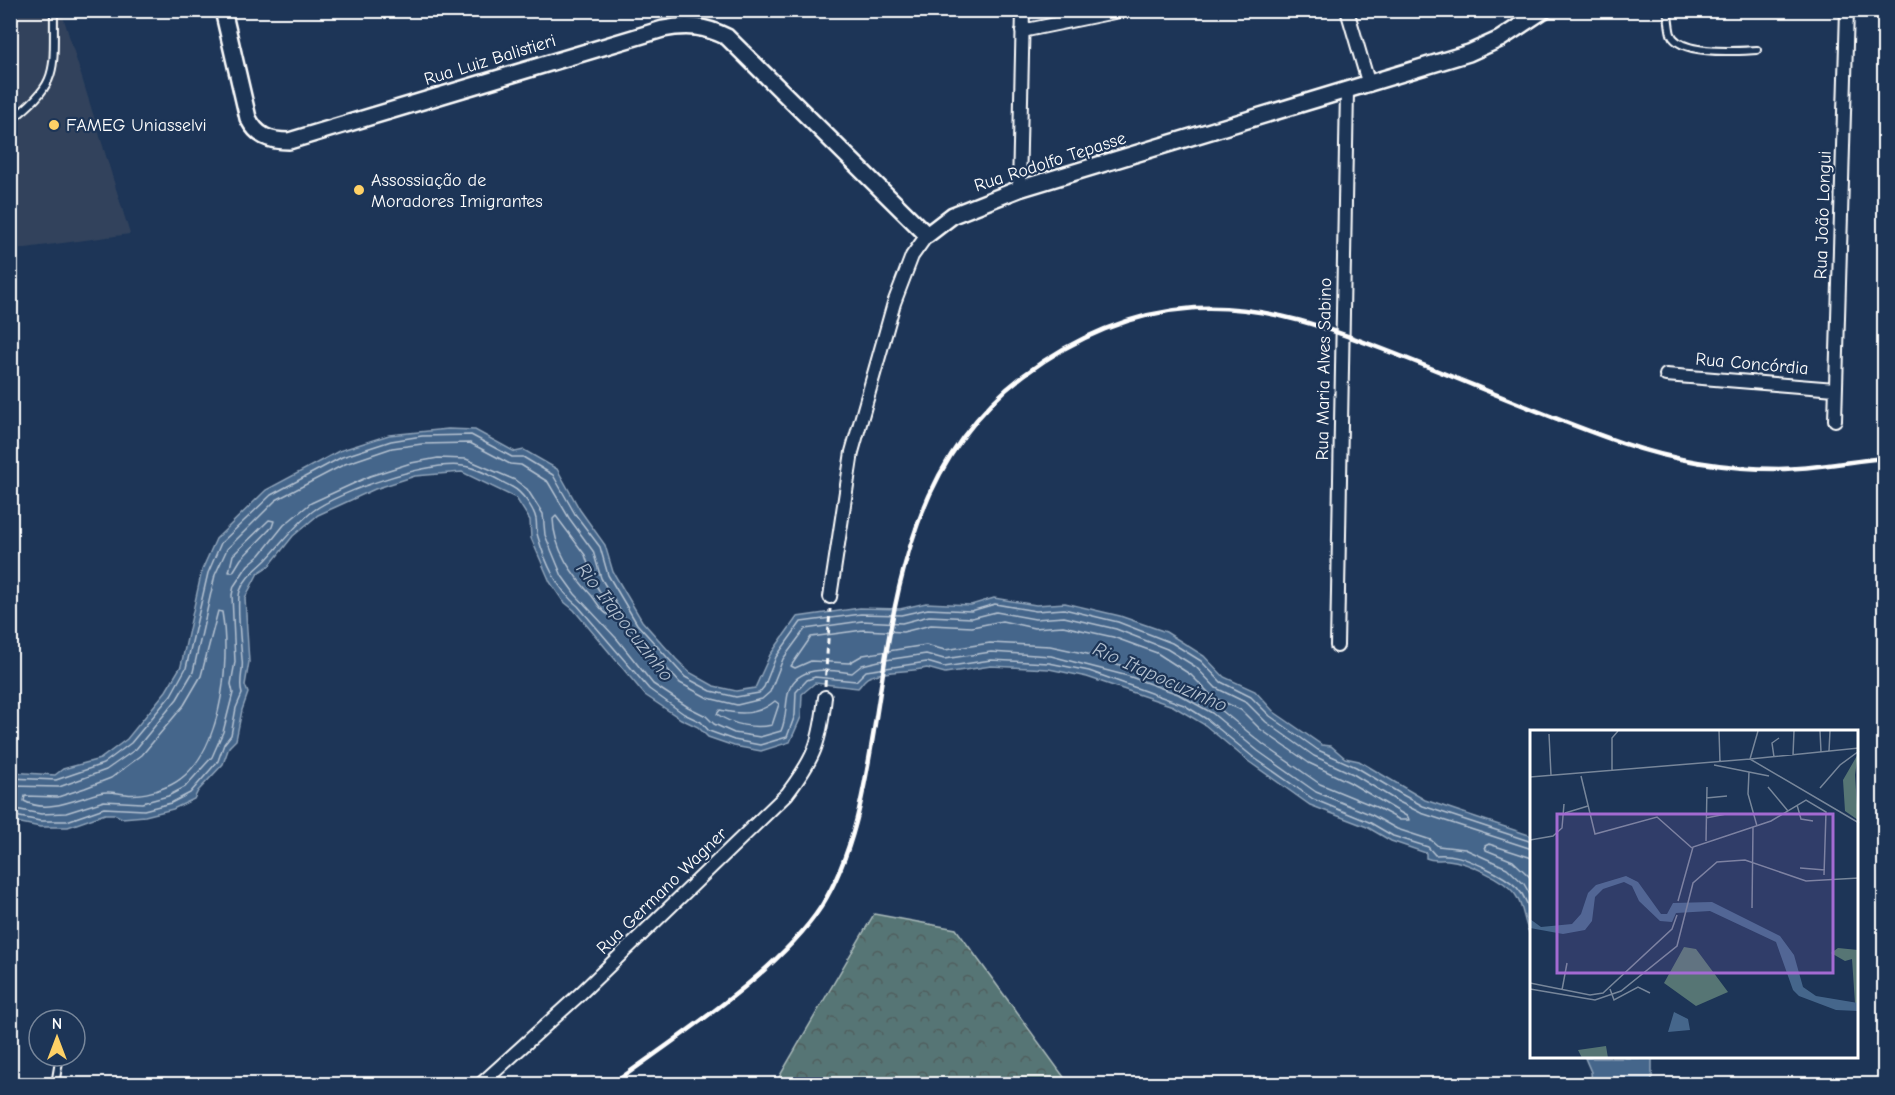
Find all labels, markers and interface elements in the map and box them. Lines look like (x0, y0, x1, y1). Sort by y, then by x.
street label: Rua Luiz Balistieri (422, 30, 558, 90)
place label: FAMEG Uniasselvi (66, 115, 207, 136)
marker: FAMEG Uniasselvi (47, 118, 61, 132)
street label: Rua Rodolfo Tepasse (971, 128, 1129, 196)
street label: Rua João Longui (1810, 150, 1836, 280)
place label: Assossiação de Moradores Imigrantes (371, 170, 543, 212)
marker: Assossiação de Moradores Imigrantes (352, 183, 366, 197)
street label: Rua Maria Alves Sabino (1312, 278, 1336, 460)
street label: Rua Concórdia (1695, 349, 1809, 379)
water label: Rio Itapocuzinho (571, 558, 679, 686)
water label: Rio Itapocuzinho (1089, 637, 1231, 717)
inset map (1530, 730, 1859, 1059)
street label: Rua Germano Wagner (592, 823, 732, 959)
north arrow (27, 1008, 87, 1068)
text: N (52, 1015, 62, 1033)

